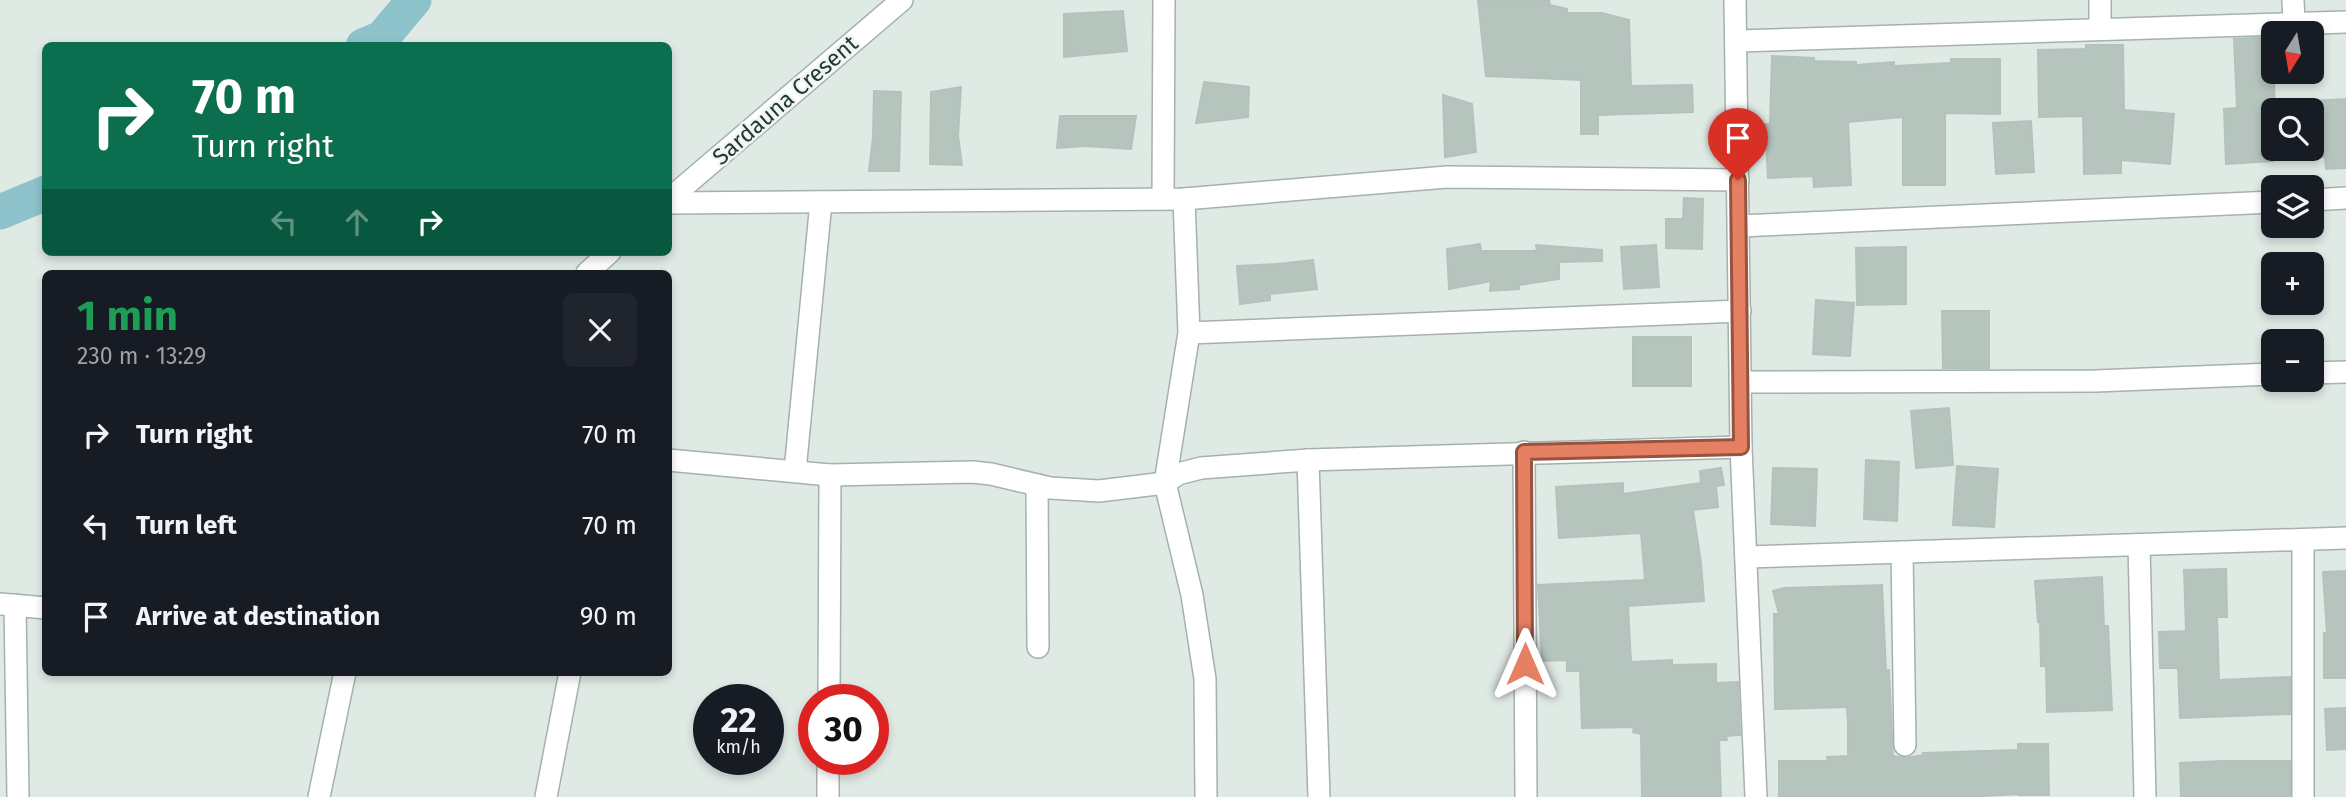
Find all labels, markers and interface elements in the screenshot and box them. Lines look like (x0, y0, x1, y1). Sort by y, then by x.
north arrow (2261, 21, 2324, 84)
map controls (2261, 21, 2324, 392)
street label: Sardauna Cresent (707, 29, 864, 171)
text: 70 m (192, 67, 296, 126)
icon: right (77, 70, 168, 161)
button: search (2261, 98, 2324, 161)
pin (1708, 108, 1768, 180)
icon: arrive (1719, 119, 1757, 157)
text: Turn right (192, 127, 334, 165)
button: layers (2261, 175, 2324, 238)
icon: left (265, 203, 303, 241)
icon: ahead (338, 203, 376, 241)
icon: right (411, 203, 449, 241)
button: + (2261, 252, 2324, 315)
text: 1 min (77, 291, 178, 341)
button: close (563, 293, 637, 367)
button: − (2261, 329, 2324, 392)
text: 230 m · 13:29 (77, 342, 206, 370)
icon: right (77, 416, 115, 454)
text: Turn right (136, 419, 253, 450)
text: 70 m (582, 419, 637, 450)
icon: left (77, 507, 115, 545)
text: Turn left (136, 510, 237, 541)
text: 70 m (582, 510, 637, 541)
icon: arrive (77, 598, 115, 636)
text: Arrive at destination (136, 601, 380, 632)
text: 90 m (580, 601, 637, 632)
position arrow (1488, 627, 1562, 701)
speed limit sign: 30 (798, 684, 889, 775)
text: 22 (720, 699, 757, 741)
text: km/h (716, 736, 761, 758)

